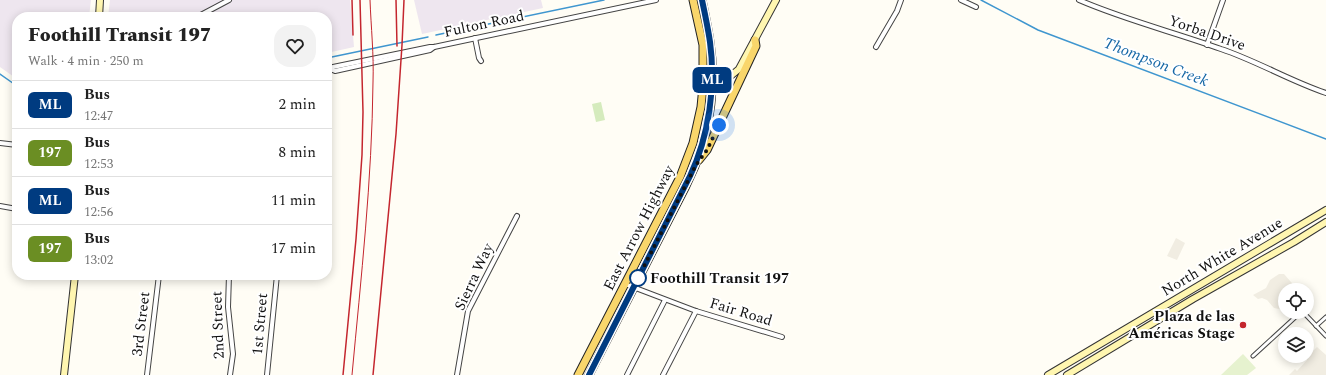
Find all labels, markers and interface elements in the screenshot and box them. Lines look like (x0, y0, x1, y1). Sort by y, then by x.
street label: Fulton Road (442, 4, 526, 44)
street label: Yorba Drive (1165, 9, 1249, 57)
text: Foothill Transit 197 (28, 21, 211, 50)
button: heart (274, 25, 316, 67)
water label: Thompson Creek (1100, 31, 1212, 93)
text: Walk · 4 min · 250 m (28, 51, 144, 71)
line badge: ML (694, 67, 730, 93)
text: ML (700, 69, 724, 90)
text: Bus (84, 83, 110, 106)
text: 2 min (278, 93, 316, 116)
text: ML (38, 94, 62, 115)
text: 12:47 (84, 106, 113, 126)
your location (709, 115, 729, 135)
text: Bus (84, 131, 110, 154)
text: 8 min (278, 141, 316, 164)
text: 197 (38, 142, 62, 163)
text: 12:53 (84, 154, 113, 174)
street label: East Arrow Highway (597, 161, 681, 295)
text: Bus (84, 179, 110, 202)
text: 11 min (271, 189, 316, 212)
text: ML (38, 190, 62, 211)
text: 12:56 (84, 202, 113, 222)
street label: North White Avenue (1157, 212, 1287, 302)
text: Bus (84, 227, 110, 250)
text: 17 min (271, 237, 316, 260)
text: 197 (38, 238, 62, 259)
street label: Sierra Way (448, 239, 500, 314)
text: 13:02 (84, 250, 113, 270)
place label: Foothill Transit 197 (650, 267, 789, 290)
marker: Foothill Transit 197 (629, 269, 647, 287)
map controls (1278, 283, 1314, 363)
button: locate (1278, 283, 1314, 319)
street label: 3rd Street (126, 290, 156, 358)
street label: 2nd Street (205, 291, 231, 359)
street label: 1st Street (246, 292, 274, 356)
street label: Fair Road (707, 292, 775, 332)
place label: Plaza de las Américas Stage (1128, 305, 1235, 345)
marker: Plaza de las Américas Stage (1238, 320, 1248, 330)
button: layers (1278, 327, 1314, 363)

